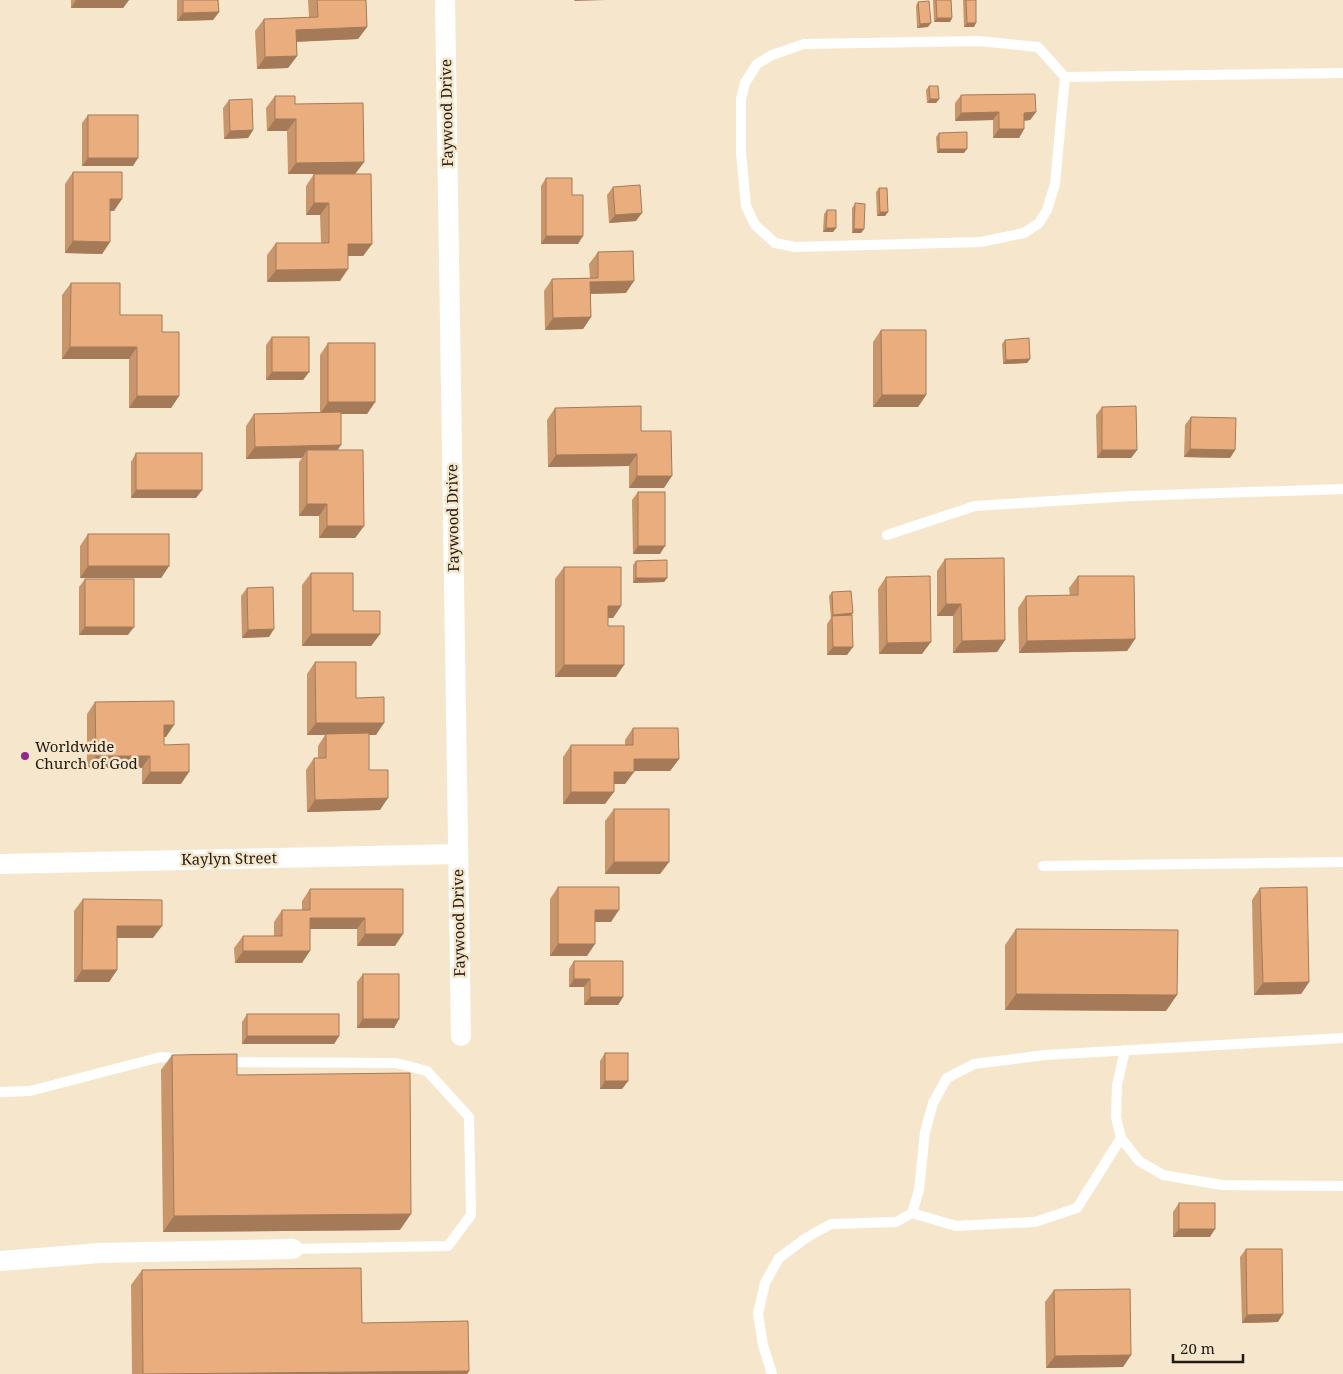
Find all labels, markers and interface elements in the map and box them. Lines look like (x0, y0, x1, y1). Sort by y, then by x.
street label: Faywood Drive (435, 59, 457, 167)
street label: Faywood Drive (441, 464, 463, 572)
place label: Worldwide Church of God (35, 736, 138, 773)
marker: Worldwide Church of God (19, 750, 31, 762)
street label: Kaylyn Street (181, 847, 277, 869)
street label: Faywood Drive (447, 869, 469, 977)
scale bar (1173, 1332, 1243, 1364)
text: 20 m (1180, 1338, 1215, 1358)

